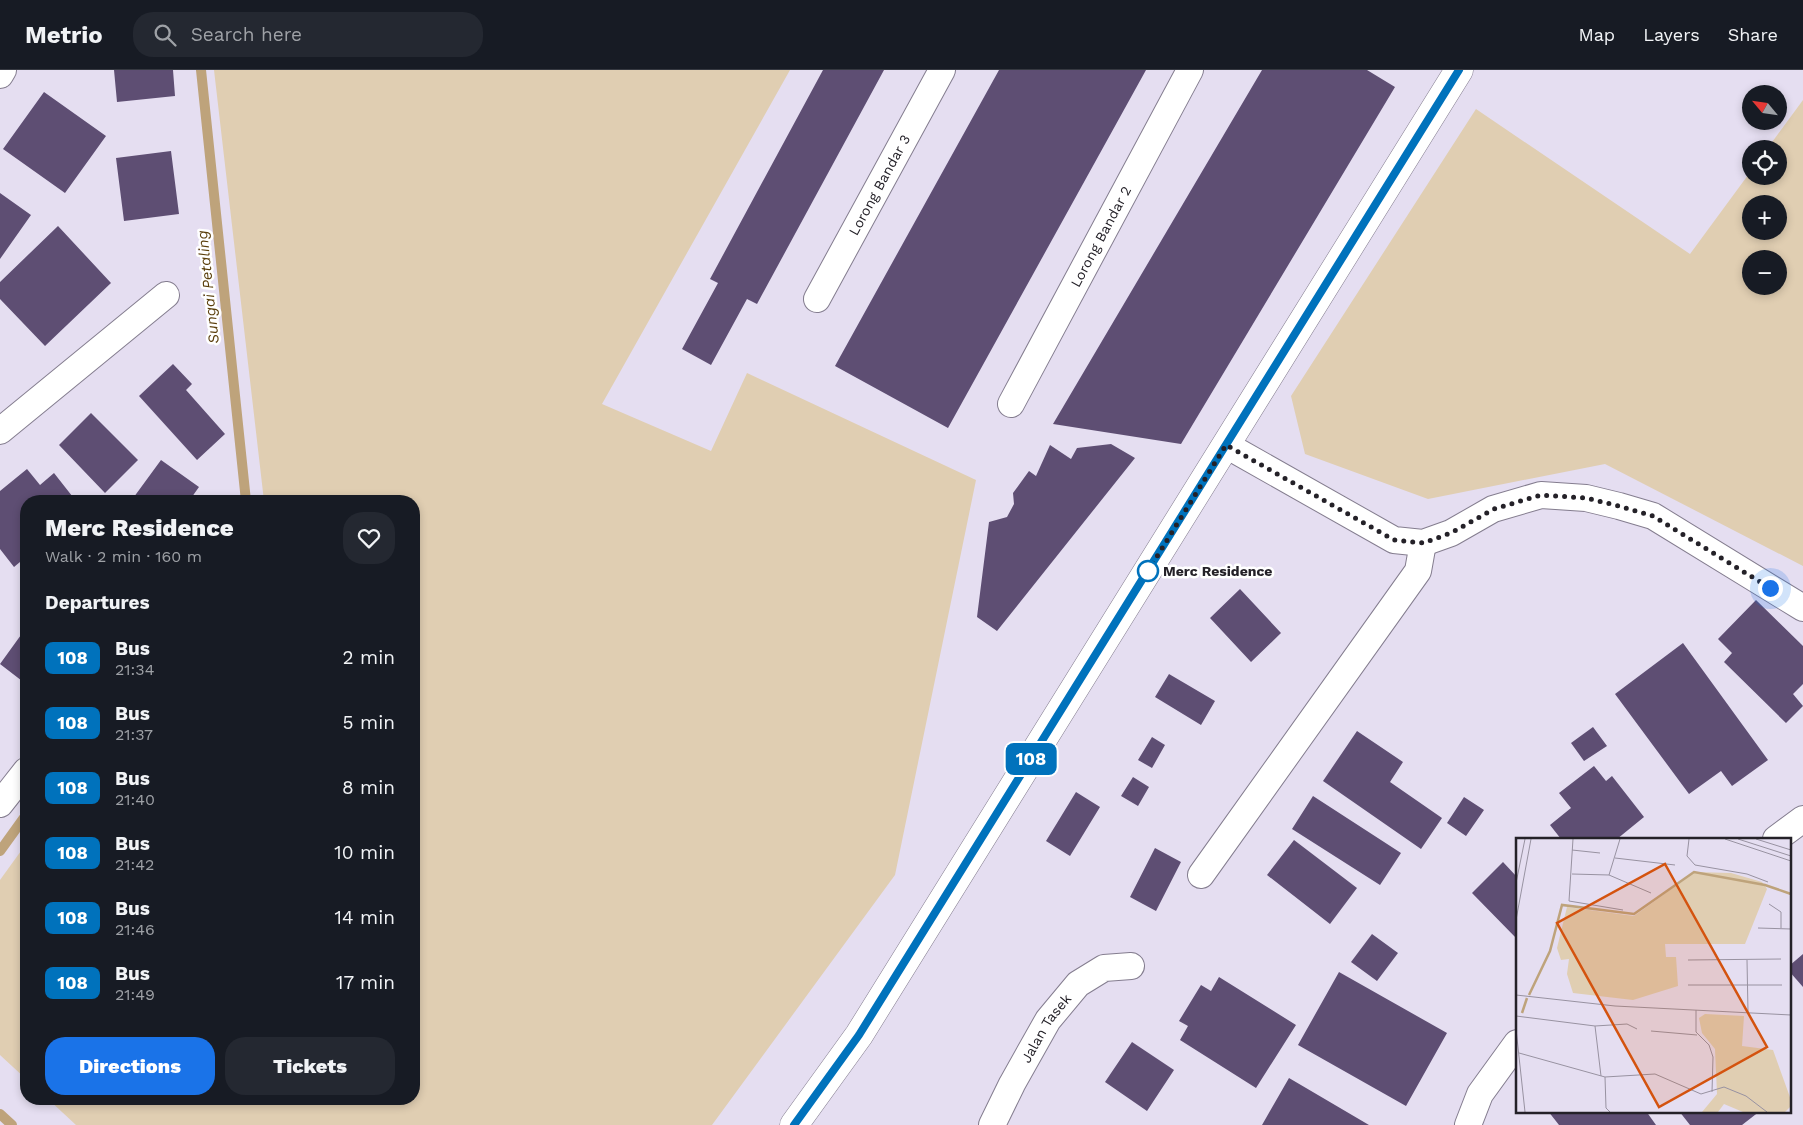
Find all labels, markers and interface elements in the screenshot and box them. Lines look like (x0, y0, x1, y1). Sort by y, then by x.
search box (133, 12, 483, 57)
text: Metrio (25, 21, 103, 49)
icon: search (151, 21, 179, 49)
text: Search here (191, 23, 302, 46)
text: Map (1578, 24, 1615, 45)
text: Layers (1643, 24, 1700, 45)
text: Share (1728, 24, 1778, 45)
north arrow (1742, 85, 1788, 130)
map controls (1742, 85, 1787, 295)
street label: Lorong Bandar 3 (845, 132, 913, 238)
button: locate (1742, 140, 1787, 185)
street label: Lorong Bandar 2 (1067, 183, 1134, 290)
button: + (1742, 195, 1787, 240)
water label: Sungai Petaling (193, 229, 223, 345)
button: − (1742, 250, 1787, 295)
button: heart (343, 512, 395, 564)
text: Merc Residence (45, 514, 234, 542)
text: Walk · 2 min · 160 m (45, 547, 202, 566)
marker: Merc Residence (1137, 560, 1159, 582)
place label: Merc Residence (1163, 563, 1272, 579)
your location (1758, 576, 1783, 601)
text: Departures (45, 591, 150, 614)
text: Bus (115, 637, 150, 660)
text: 2 min (343, 646, 395, 669)
text: 108 (57, 647, 88, 668)
text: 21:34 (115, 660, 154, 679)
text: Bus (115, 702, 150, 725)
text: 5 min (343, 711, 395, 734)
text: 108 (57, 712, 88, 733)
text: 21:37 (115, 725, 153, 744)
line badge: 108 (1002, 743, 1060, 775)
text: 108 (1016, 748, 1046, 769)
text: Bus (115, 767, 150, 790)
text: 8 min (342, 776, 395, 799)
text: 108 (57, 777, 88, 798)
text: 21:40 (115, 790, 155, 809)
text: Bus (115, 832, 150, 855)
inset map (1516, 838, 1790, 1112)
text: 10 min (334, 841, 395, 864)
text: 108 (57, 842, 88, 863)
text: 21:42 (115, 855, 154, 874)
text: Bus (115, 897, 150, 920)
text: 14 min (335, 906, 395, 929)
text: 108 (57, 907, 88, 928)
text: 21:46 (115, 920, 155, 939)
text: Bus (115, 962, 150, 985)
text: 17 min (336, 971, 395, 994)
text: 108 (57, 972, 88, 993)
text: 21:49 (115, 985, 155, 1004)
street label: Jalan Tasek (1018, 991, 1074, 1066)
button: Directions (45, 1037, 215, 1095)
button: Tickets (225, 1037, 395, 1095)

